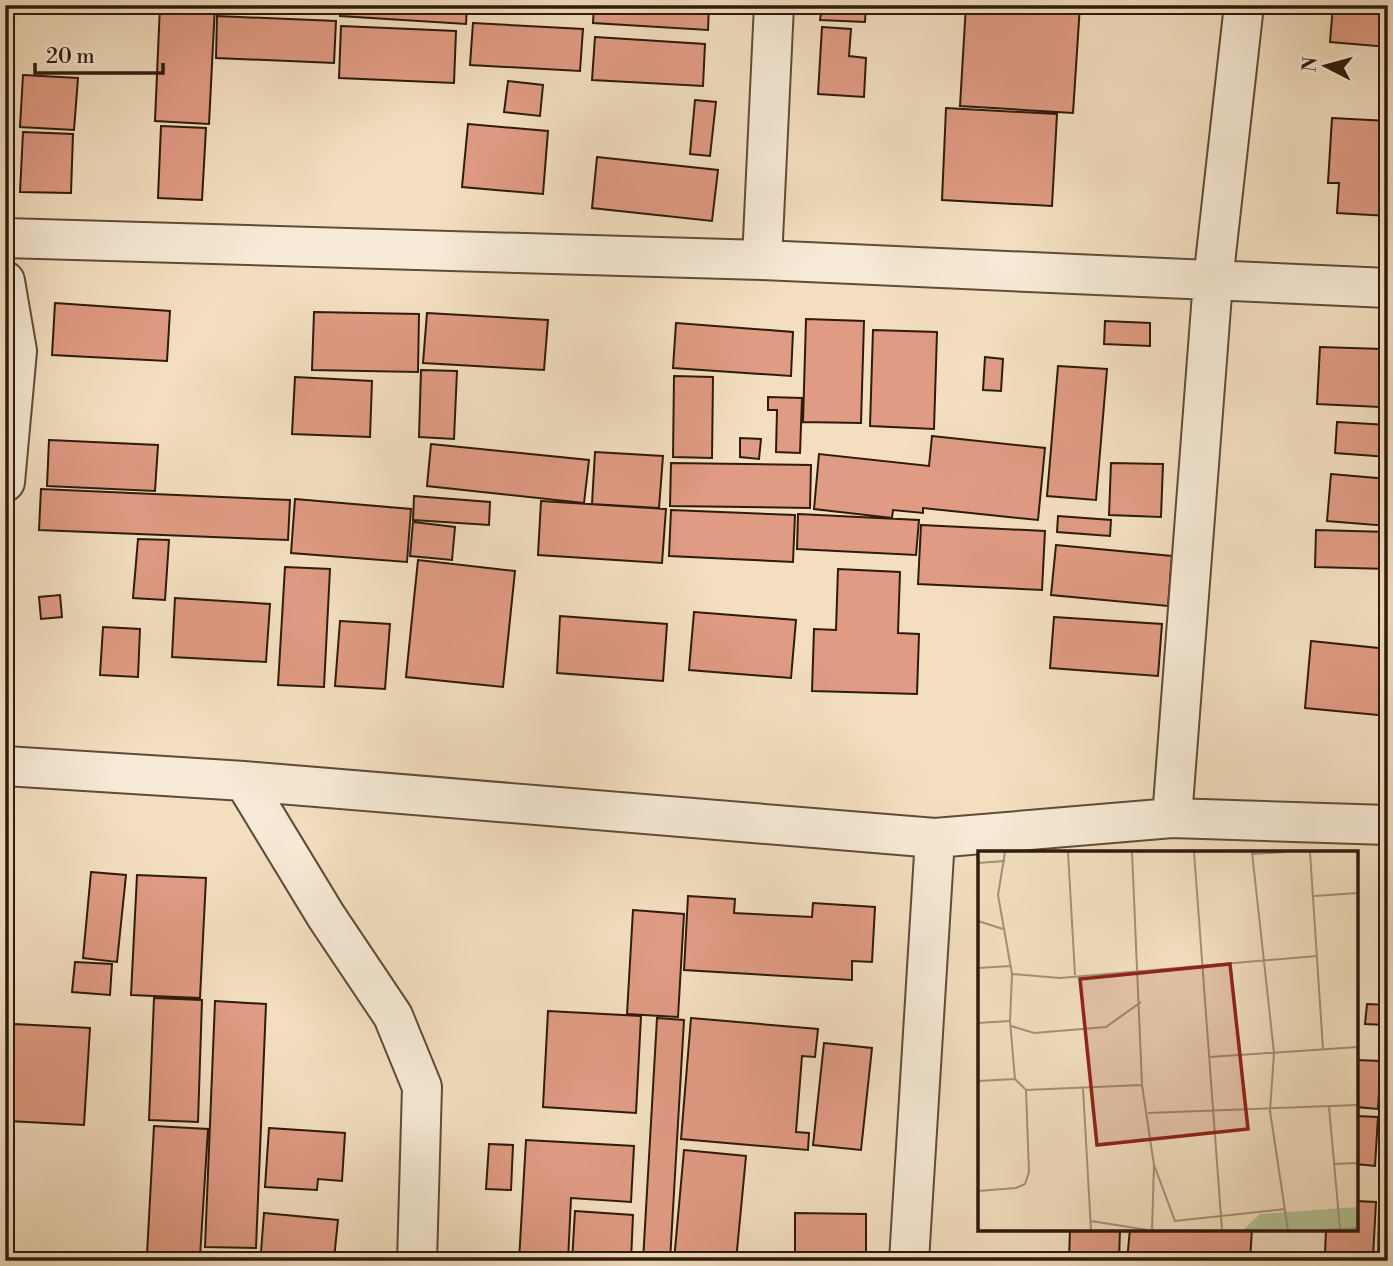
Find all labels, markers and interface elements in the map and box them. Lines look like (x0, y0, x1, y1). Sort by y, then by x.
scale bar (35, 32, 163, 76)
north arrow (1292, 32, 1362, 102)
text: 20 m (46, 44, 95, 70)
text: N (1297, 56, 1323, 73)
inset map (978, 851, 1358, 1231)

